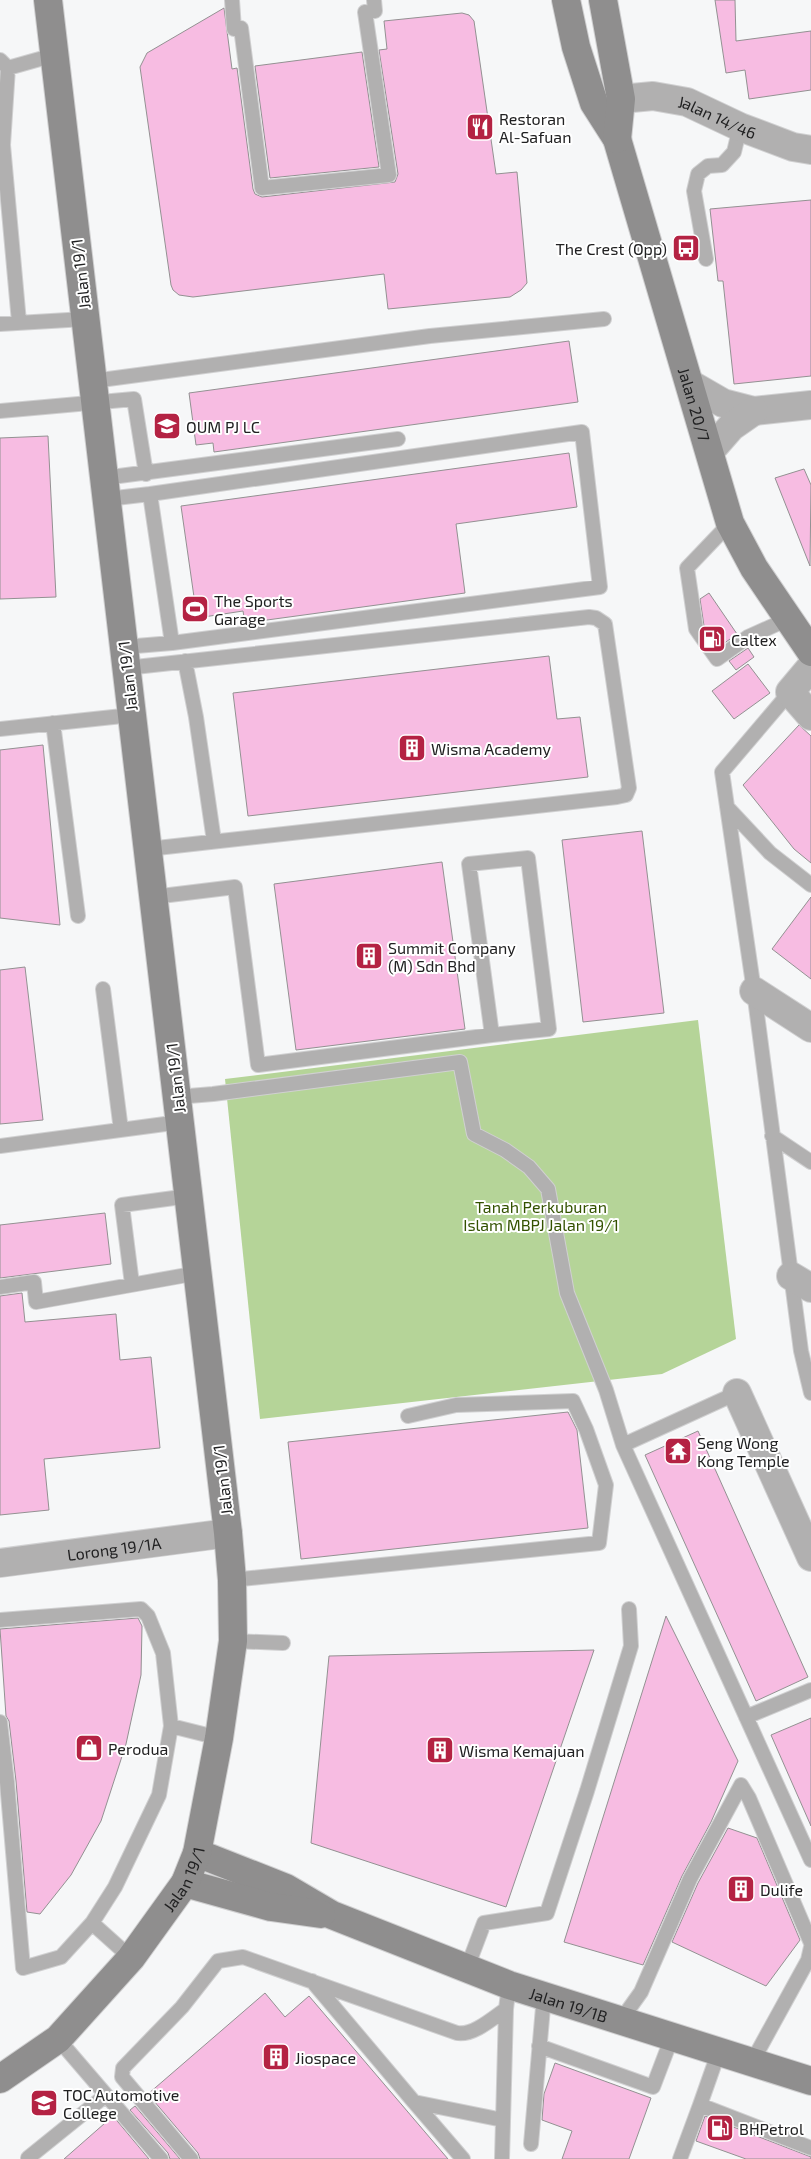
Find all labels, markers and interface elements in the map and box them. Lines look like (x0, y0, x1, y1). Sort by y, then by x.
street label: Jalan 14/46 (677, 91, 759, 142)
place label: Restoran Al-Safuan (499, 109, 571, 146)
restaurant icon: Restoran Al-Safuan (465, 112, 495, 142)
bus stop icon: The Crest (Opp) (671, 233, 701, 263)
street label: Jalan 19/1 (66, 238, 94, 310)
place label: The Crest (Opp) (555, 239, 667, 258)
street label: Jalan 20/7 (675, 365, 715, 443)
school or university icon: OUM PJ LC (152, 411, 182, 441)
place label: OUM PJ LC (186, 417, 260, 436)
place label: The Sports Garage (214, 591, 293, 628)
sports icon: The Sports Garage (180, 594, 210, 624)
fuel station icon: Caltex (697, 624, 727, 654)
place label: Caltex (731, 630, 777, 649)
street label: Jalan 19/1 (113, 640, 141, 712)
building icon: Wisma Academy (397, 733, 427, 763)
place label: Wisma Academy (431, 739, 552, 758)
place label: Summit Company (M) Sdn Bhd (388, 938, 516, 975)
building icon: Summit Company (M) Sdn Bhd (354, 941, 384, 971)
street label: Jalan 19/1 (161, 1042, 189, 1114)
park label: Tanah Perkuburan Islam MBPJ Jalan 19/1 (463, 1197, 619, 1234)
place label: Seng Wong Kong Temple (697, 1433, 790, 1470)
temple icon: Seng Wong Kong Temple (663, 1436, 693, 1466)
street label: Jalan 19/1 (208, 1444, 236, 1516)
street label: Lorong 19/1A (66, 1532, 162, 1564)
shop icon: Perodua (74, 1733, 104, 1763)
building icon: Wisma Kemajuan (425, 1735, 455, 1765)
place label: Perodua (108, 1739, 168, 1758)
place label: Wisma Kemajuan (459, 1741, 584, 1761)
street label: Jalan 19/1 (158, 1845, 207, 1915)
building icon: Dulife (726, 1874, 756, 1904)
place label: Dulife (760, 1880, 803, 1899)
street label: Jalan 19/1B (527, 1983, 610, 2025)
building icon: Jiospace (261, 2042, 291, 2072)
place label: Jiospace (295, 2048, 356, 2067)
place label: TOC Automotive College (63, 2085, 179, 2122)
school or university icon: TOC Automotive College (29, 2088, 59, 2118)
fuel station icon: BHPetrol (705, 2113, 735, 2143)
place label: BHPetrol (739, 2119, 804, 2138)

